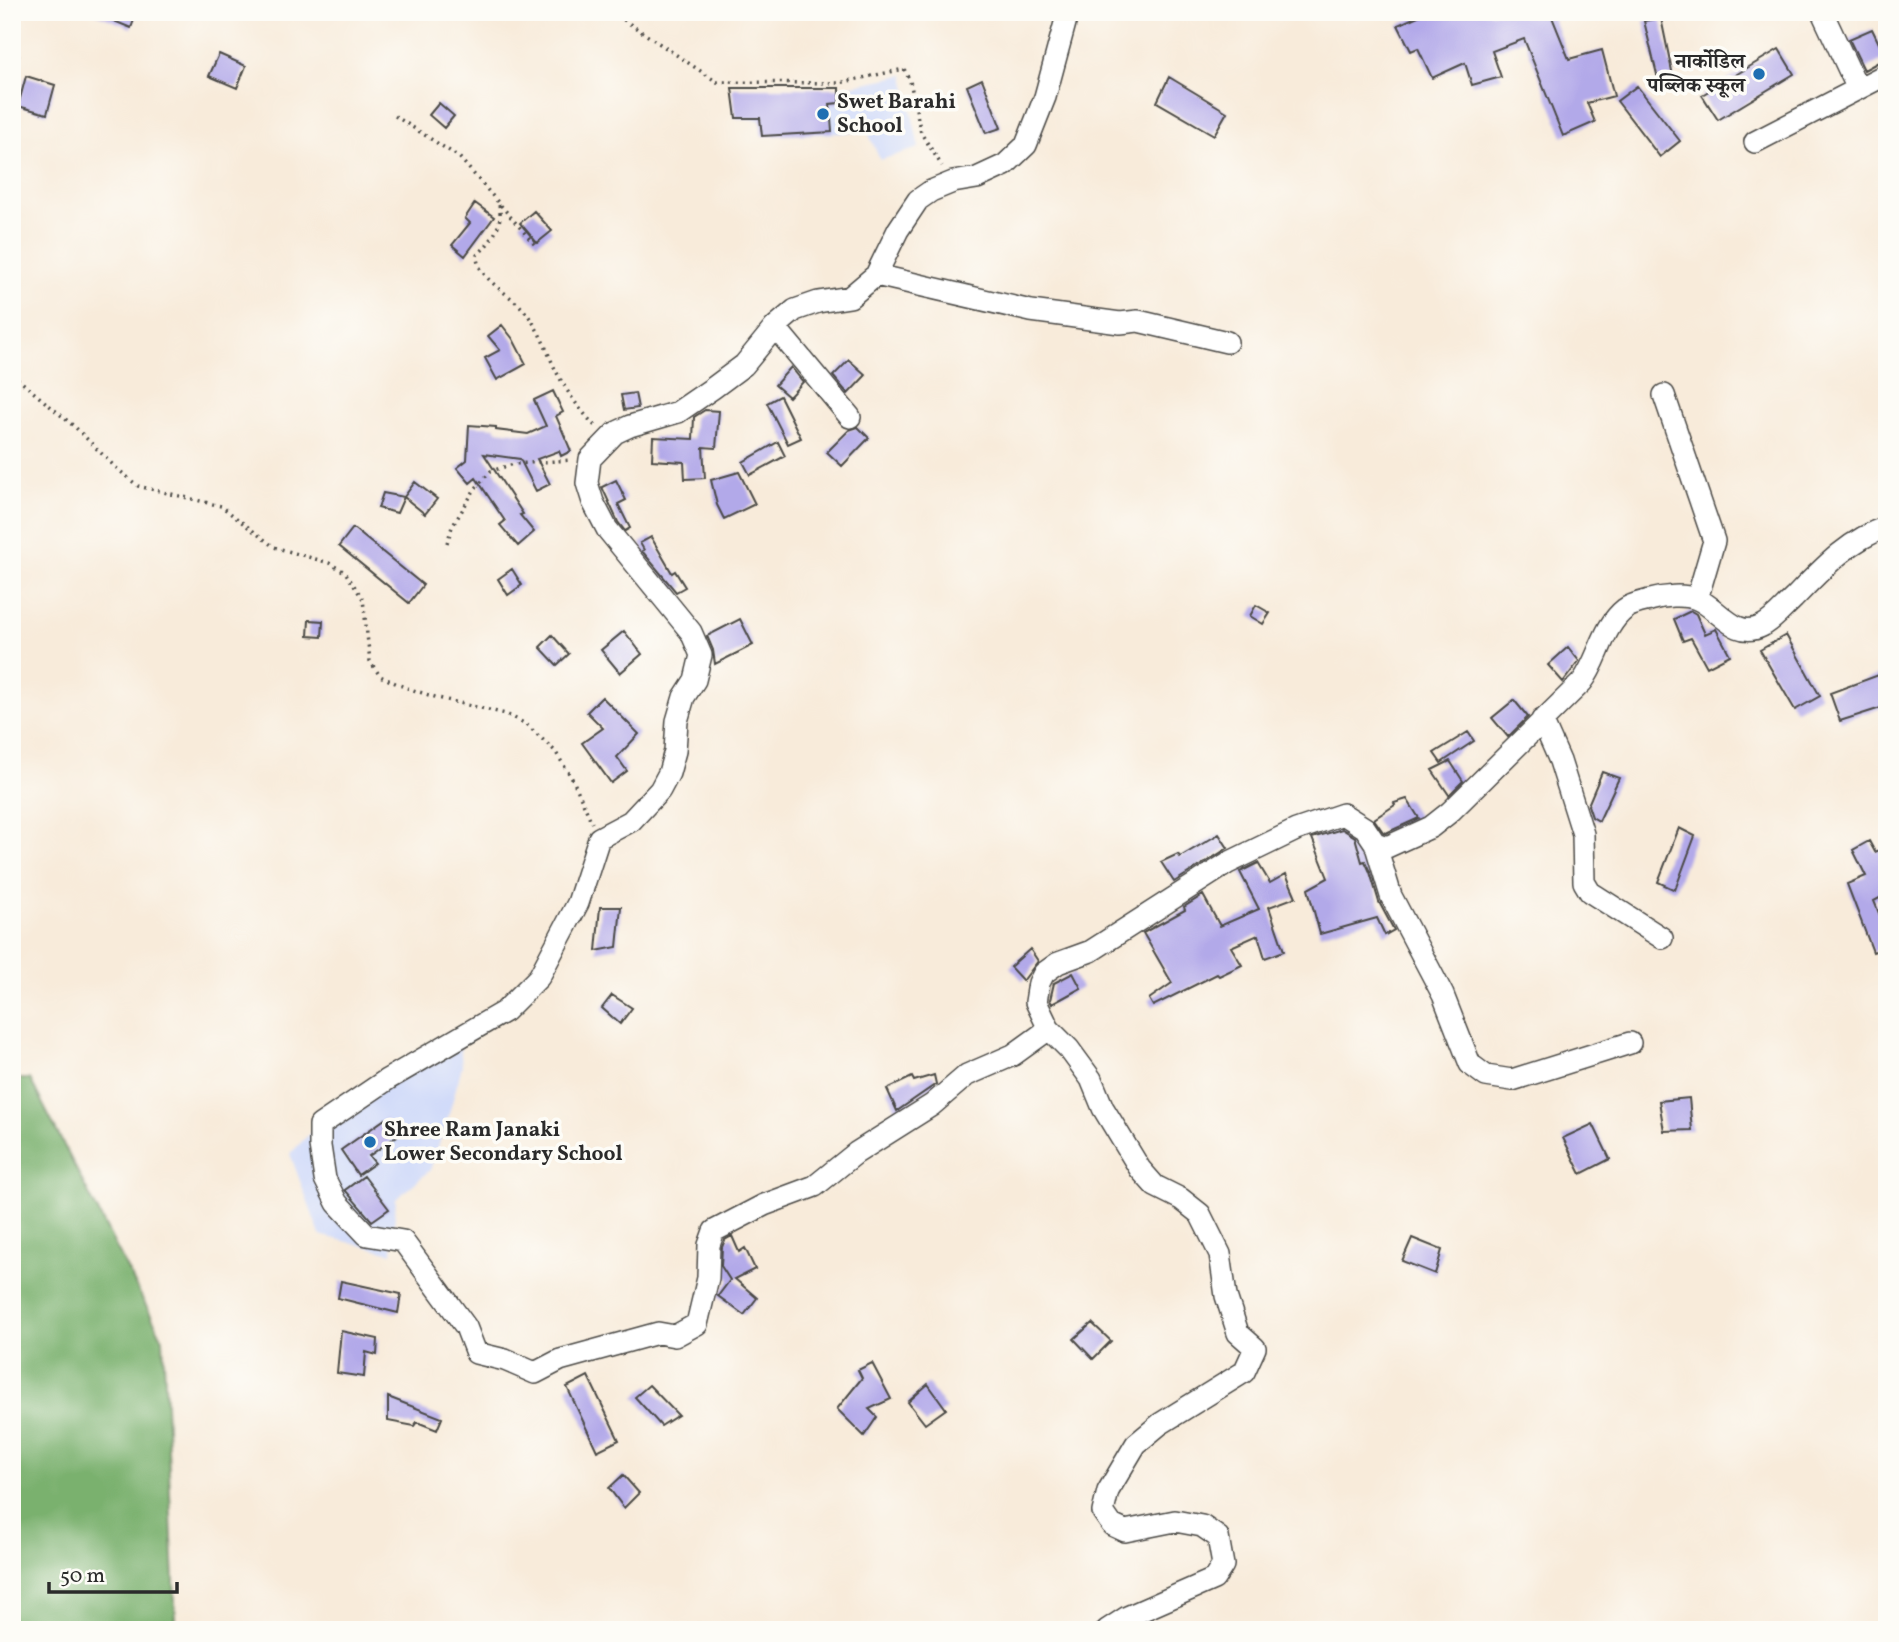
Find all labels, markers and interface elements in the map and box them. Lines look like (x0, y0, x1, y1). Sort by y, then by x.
place label: नार्कोडिल पब्लिक स्कूल (1645, 48, 1747, 101)
marker: नार्कोडिल पब्लिक स्कूल (1751, 66, 1767, 82)
place label: Swet Barahi School (837, 88, 956, 141)
marker: Swet Barahi School (815, 106, 831, 122)
place label: Shree Ram Janaki Lower Secondary School (384, 1116, 623, 1169)
marker: Shree Ram Janaki Lower Secondary School (362, 1134, 378, 1150)
scale bar (49, 1551, 177, 1595)
text: 50 m (60, 1562, 105, 1591)

